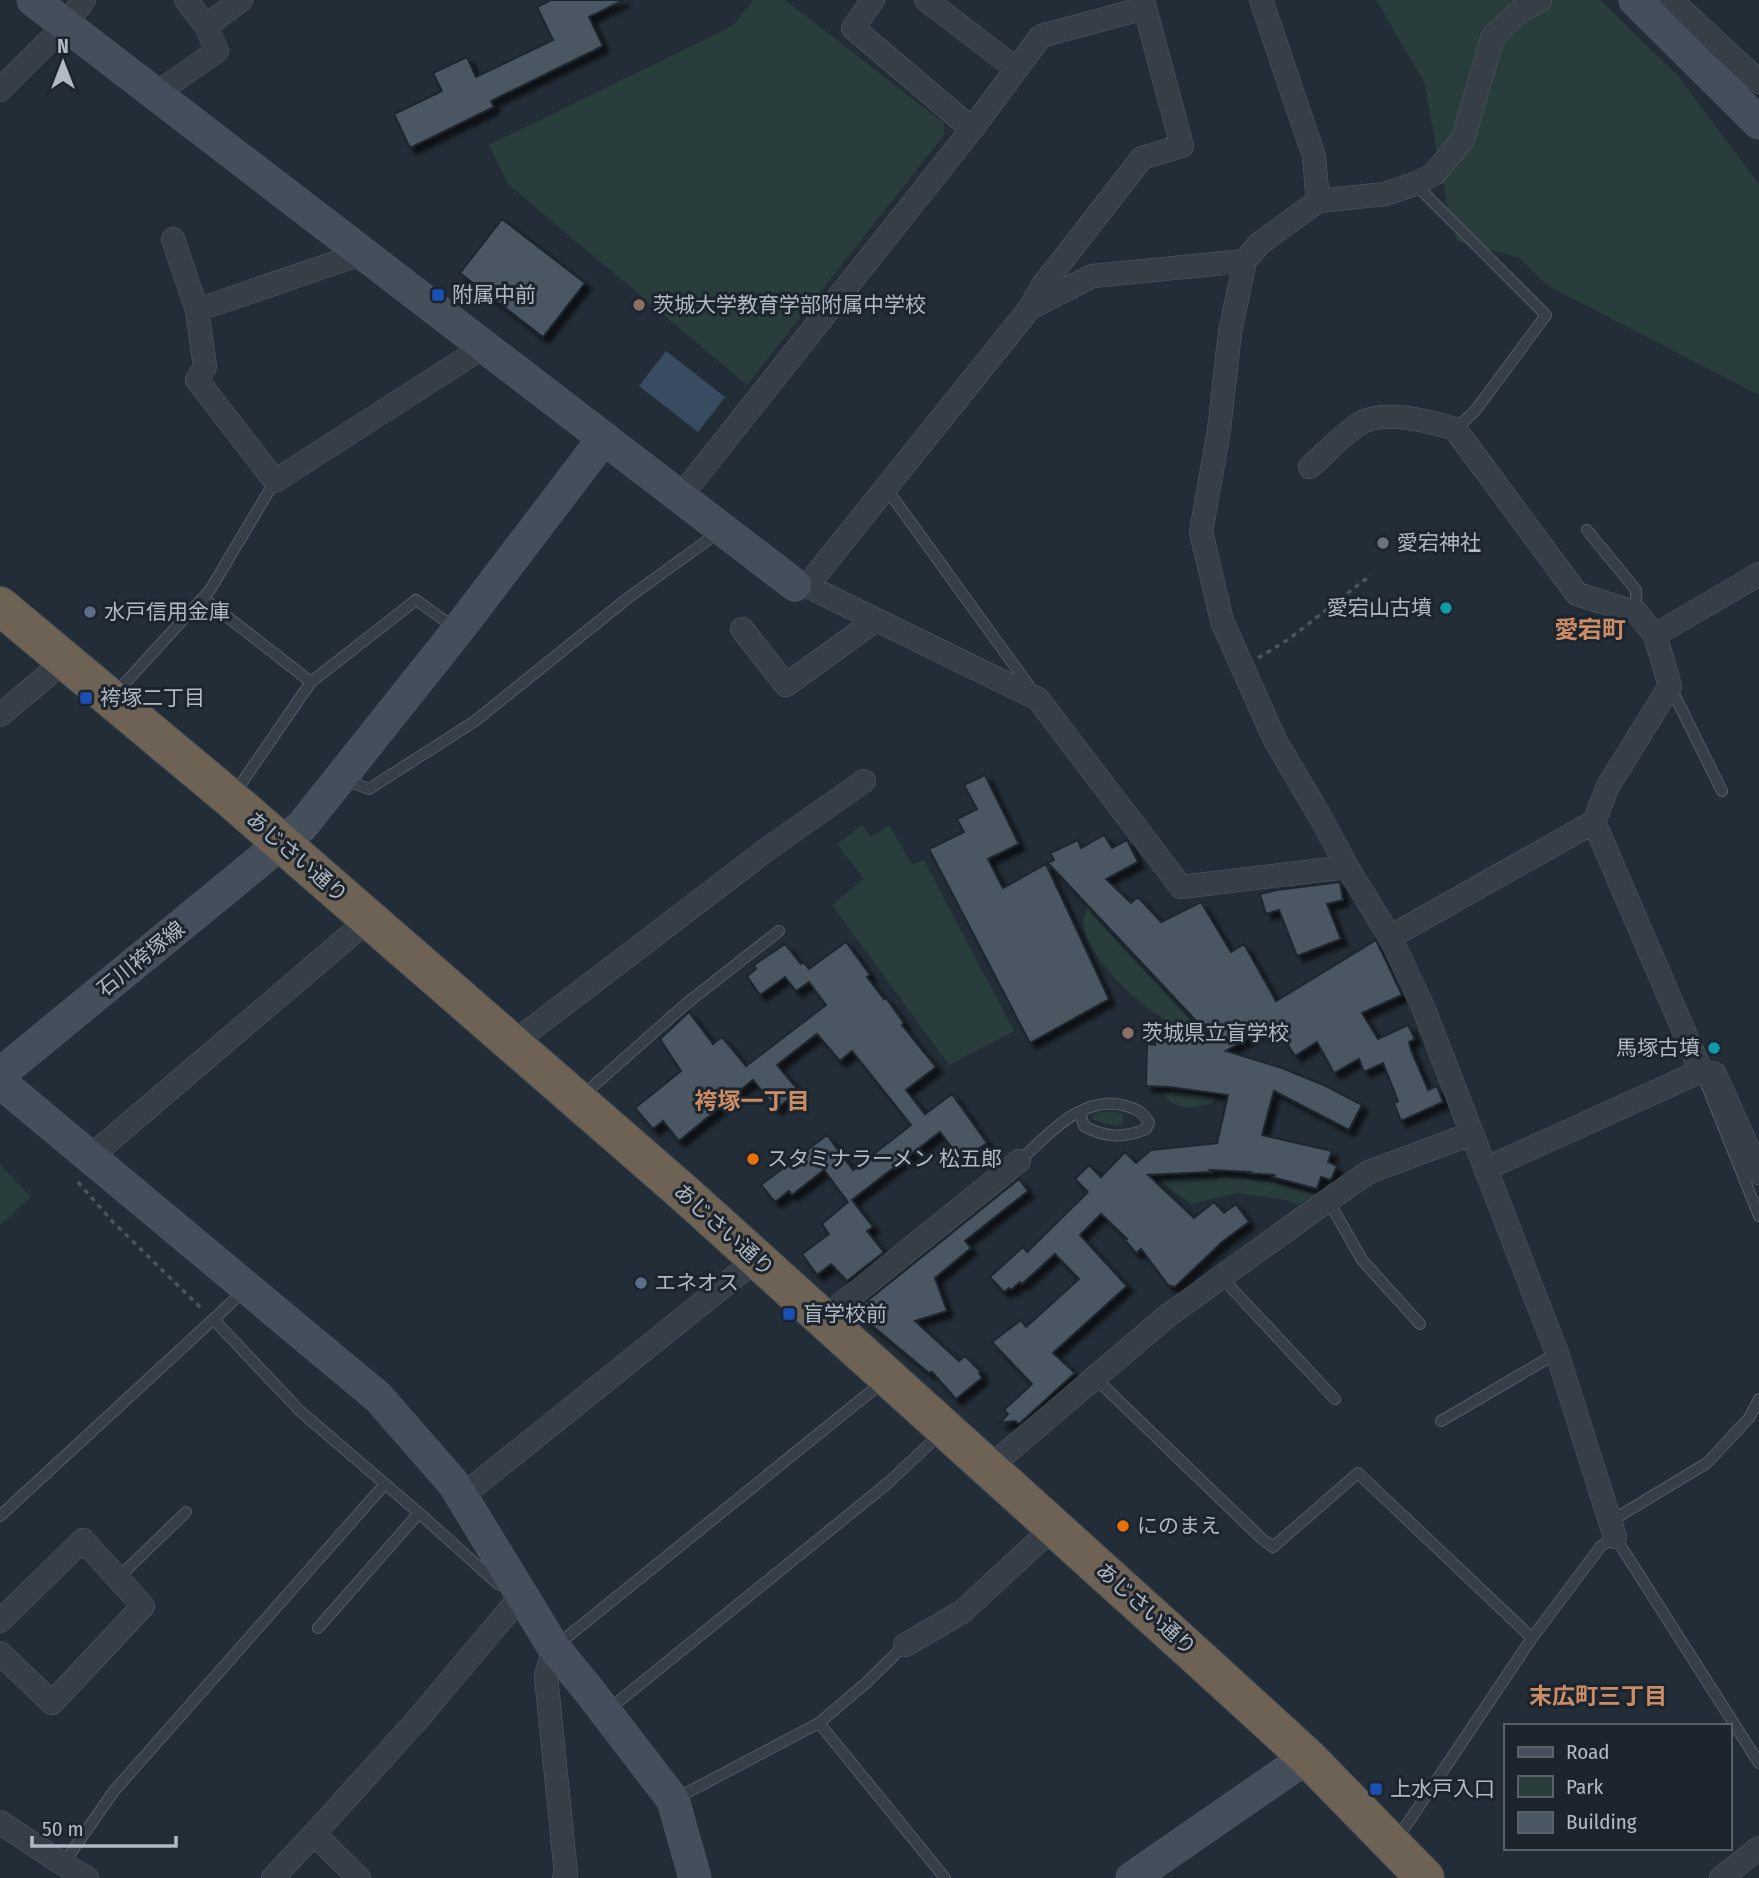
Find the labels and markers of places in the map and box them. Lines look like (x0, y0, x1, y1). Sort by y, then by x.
place label: 附属中前 (452, 282, 536, 308)
marker: 附属中前 (430, 287, 446, 303)
place label: 茨城大学教育学部附属中学校 (653, 292, 926, 318)
marker: 茨城大学教育学部附属中学校 (631, 297, 647, 313)
place label: 愛宕神社 (1397, 530, 1481, 556)
marker: 愛宕神社 (1375, 535, 1391, 551)
place label: 愛宕山古墳 (1327, 595, 1432, 621)
place label: 水戸信用金庫 (104, 599, 230, 625)
marker: 愛宕山古墳 (1438, 600, 1454, 616)
marker: 水戸信用金庫 (82, 604, 98, 620)
place label: 袴塚二丁目 (100, 685, 205, 711)
marker: 袴塚二丁目 (78, 690, 94, 706)
place label: 茨城県立盲学校 (1142, 1020, 1289, 1046)
marker: 茨城県立盲学校 (1120, 1025, 1136, 1041)
place label: 馬塚古墳 (1616, 1035, 1700, 1061)
marker: 馬塚古墳 (1706, 1040, 1722, 1056)
place label: スタミナラーメン 松五郎 (767, 1146, 1002, 1172)
marker: スタミナラーメン 松五郎 (745, 1151, 761, 1167)
place label: エネオス (655, 1270, 739, 1296)
marker: エネオス (633, 1275, 649, 1291)
place label: 盲学校前 (803, 1301, 887, 1327)
marker: 盲学校前 (781, 1306, 797, 1322)
place label: にのまえ (1137, 1513, 1221, 1539)
marker: にのまえ (1115, 1518, 1131, 1534)
place label: 上水戸入口 (1390, 1776, 1495, 1802)
marker: 上水戸入口 (1368, 1781, 1384, 1797)

